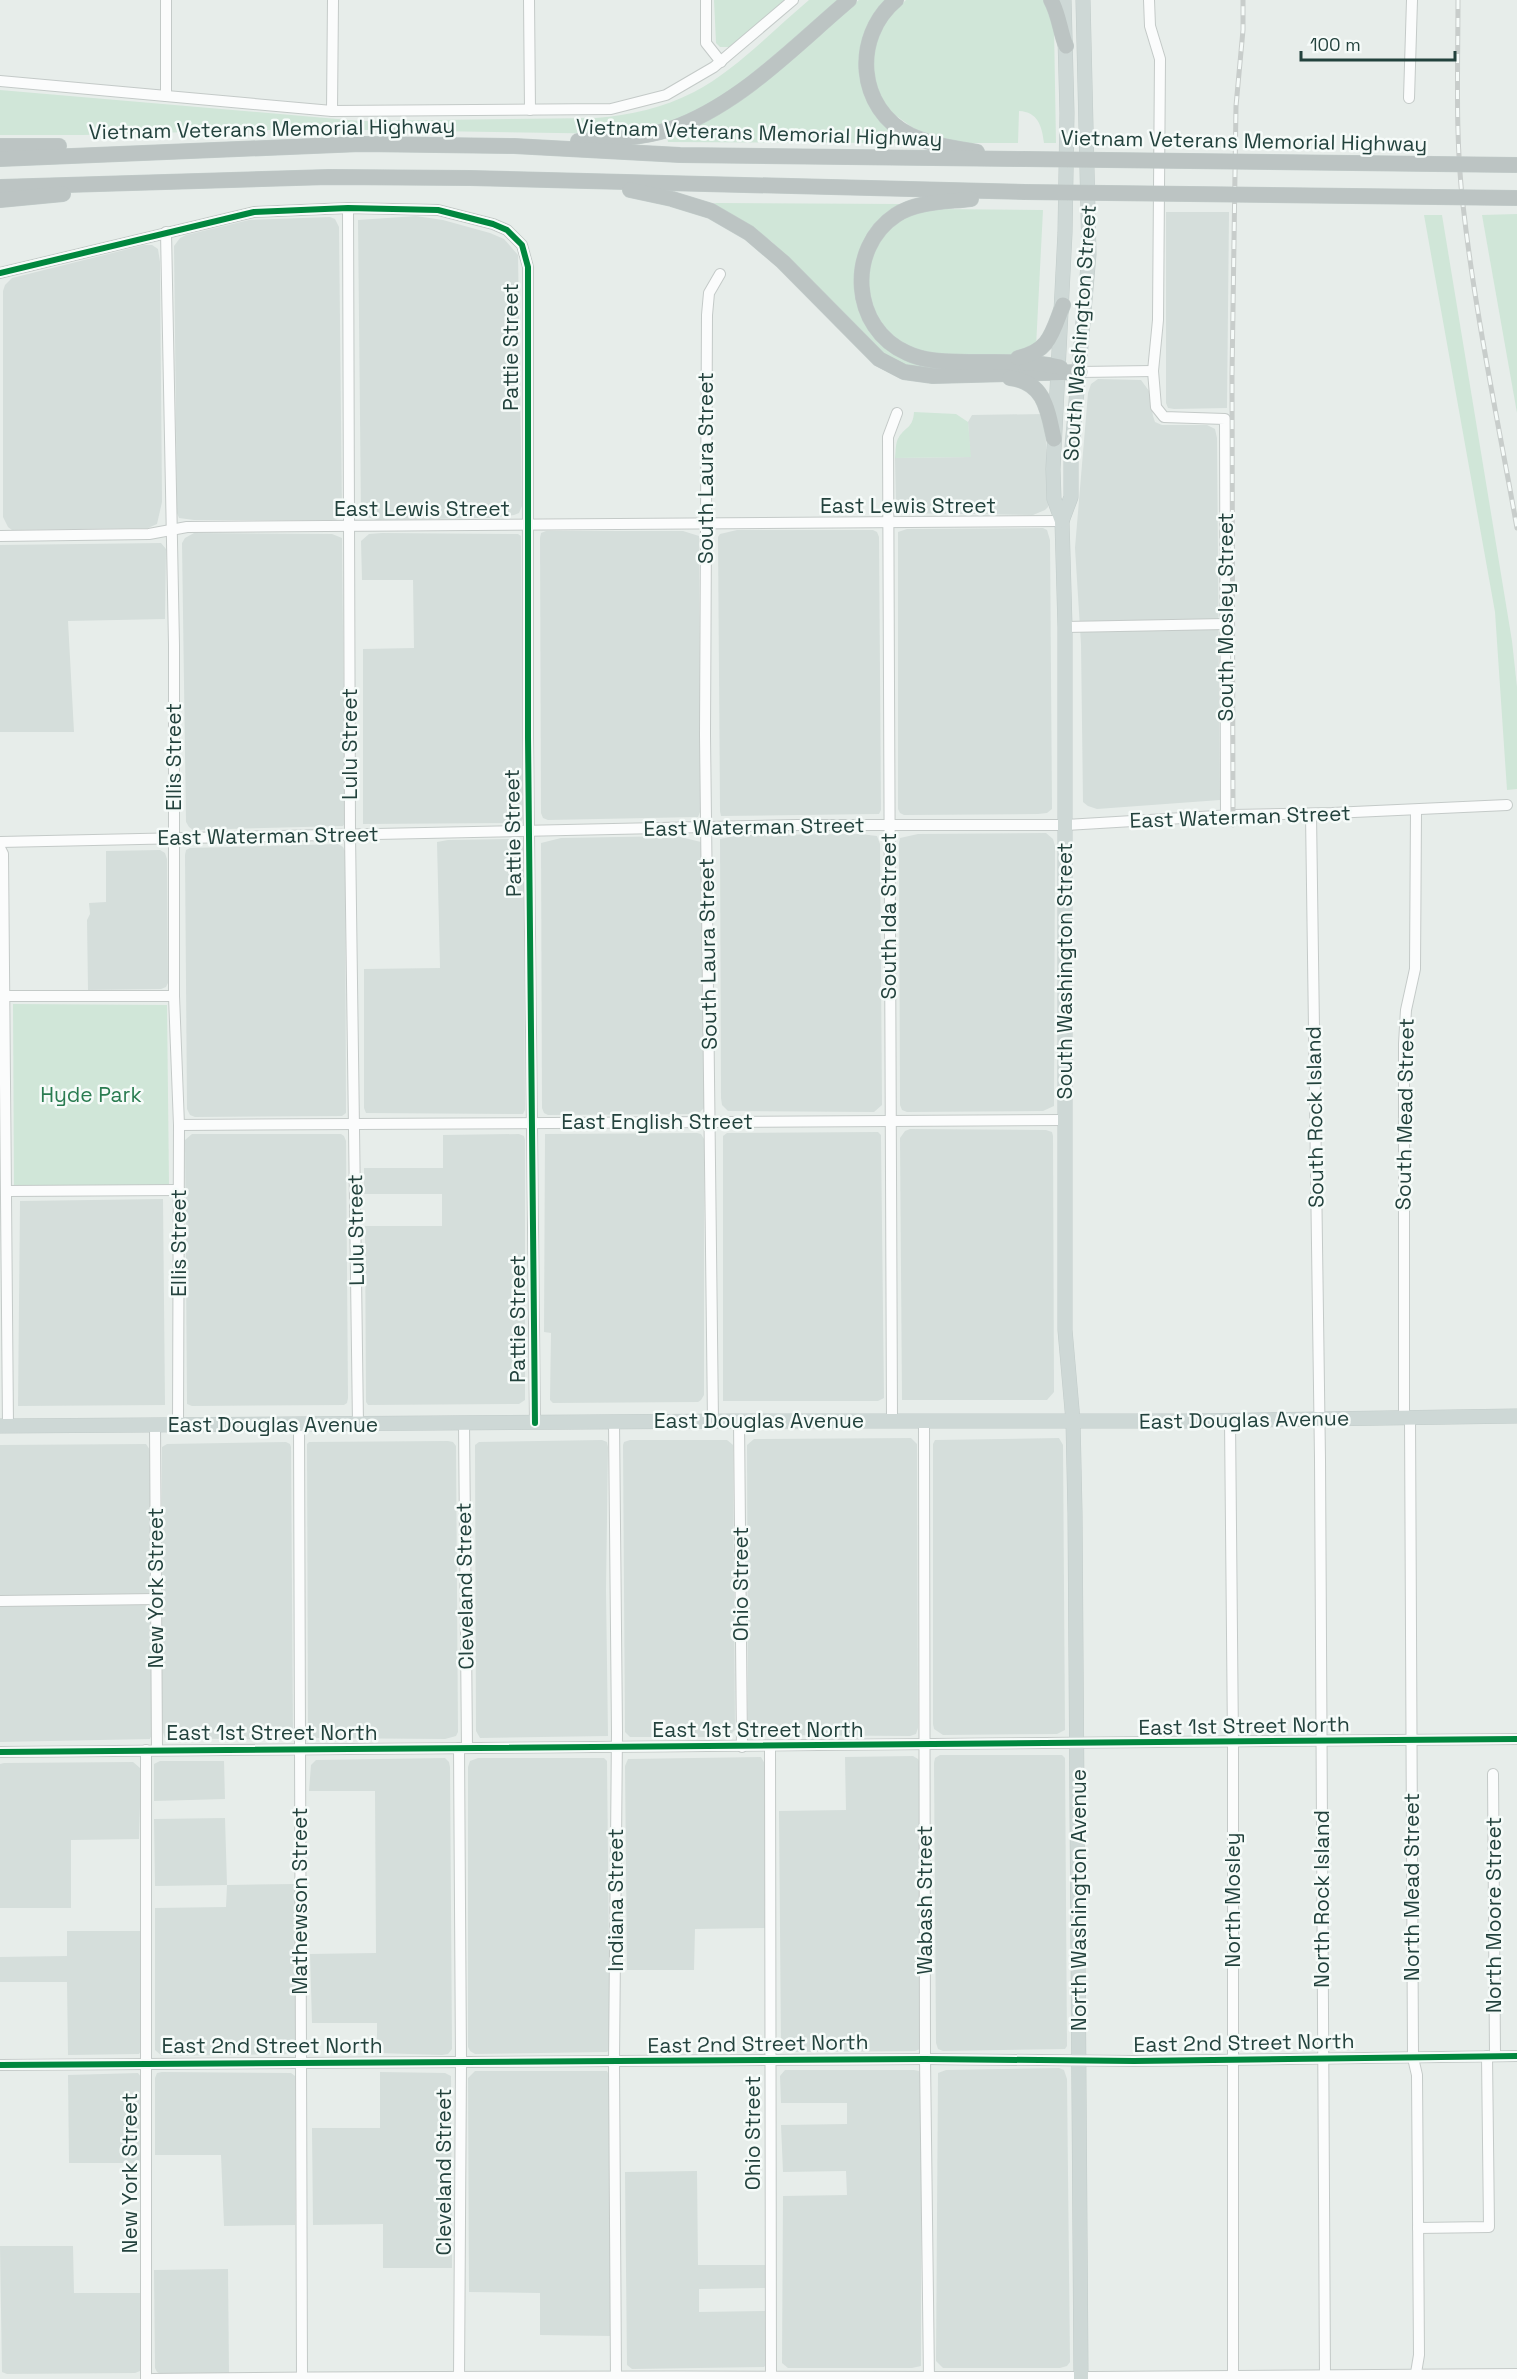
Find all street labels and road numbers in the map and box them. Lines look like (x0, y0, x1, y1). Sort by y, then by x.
street label: Vietnam Veterans Memorial Highway (88, 112, 456, 145)
street label: Vietnam Veterans Memorial Highway (575, 113, 943, 152)
street label: Vietnam Veterans Memorial Highway (1060, 124, 1428, 157)
street label: South Washington Street (1057, 204, 1102, 462)
street label: Pattie Street (497, 283, 524, 411)
street label: South Laura Street (692, 372, 719, 564)
street label: East Lewis Street (820, 492, 996, 519)
street label: East Lewis Street (334, 495, 510, 522)
street label: South Mosley Street (1212, 513, 1239, 721)
street label: Lulu Street (336, 688, 363, 800)
street label: Ellis Street (160, 703, 187, 811)
street label: Pattie Street (498, 769, 527, 897)
street label: East Waterman Street (1129, 799, 1351, 834)
street label: East Waterman Street (643, 811, 865, 842)
street label: East Waterman Street (157, 820, 379, 851)
street label: South Ida Street (875, 833, 902, 999)
street label: South Washington Street (1051, 843, 1078, 1099)
street label: South Laura Street (692, 858, 723, 1050)
street label: South Mead Street (1389, 1018, 1420, 1210)
street label: South Rock Island (1299, 1026, 1330, 1208)
street label: East English Street (561, 1108, 753, 1135)
street label: Lulu Street (341, 1174, 370, 1286)
street label: Ellis Street (165, 1189, 192, 1297)
street label: Pattie Street (504, 1255, 531, 1383)
street label: East Douglas Avenue (1139, 1404, 1349, 1435)
street label: East Douglas Avenue (654, 1407, 864, 1434)
street label: East Douglas Avenue (168, 1411, 378, 1438)
street label: Cleveland Street (450, 1502, 479, 1670)
street label: New York Street (142, 1508, 169, 1668)
street label: Ohio Street (727, 1527, 754, 1641)
street label: East 1st Street North (1138, 1710, 1350, 1741)
street label: East 1st Street North (652, 1716, 864, 1743)
street label: East 1st Street North (166, 1719, 378, 1746)
street label: North Washington Avenue (1065, 1769, 1092, 2031)
street label: North Mead Street (1398, 1793, 1425, 1981)
street label: Mathewson Street (286, 1807, 313, 1995)
street label: North Rock Island (1308, 1810, 1335, 1988)
street label: North Moore Street (1480, 1817, 1507, 2013)
street label: Wabash Street (911, 1825, 938, 1975)
street label: Indiana Street (602, 1828, 629, 1972)
street label: North Mosley (1219, 1832, 1246, 1968)
street label: East 2nd Street North (1133, 2027, 1355, 2058)
street label: East 2nd Street North (647, 2028, 869, 2059)
street label: East 2nd Street North (161, 2032, 383, 2059)
street label: Ohio Street (739, 2076, 766, 2190)
street label: Cleveland Street (430, 2088, 457, 2256)
street label: New York Street (116, 2093, 143, 2253)

